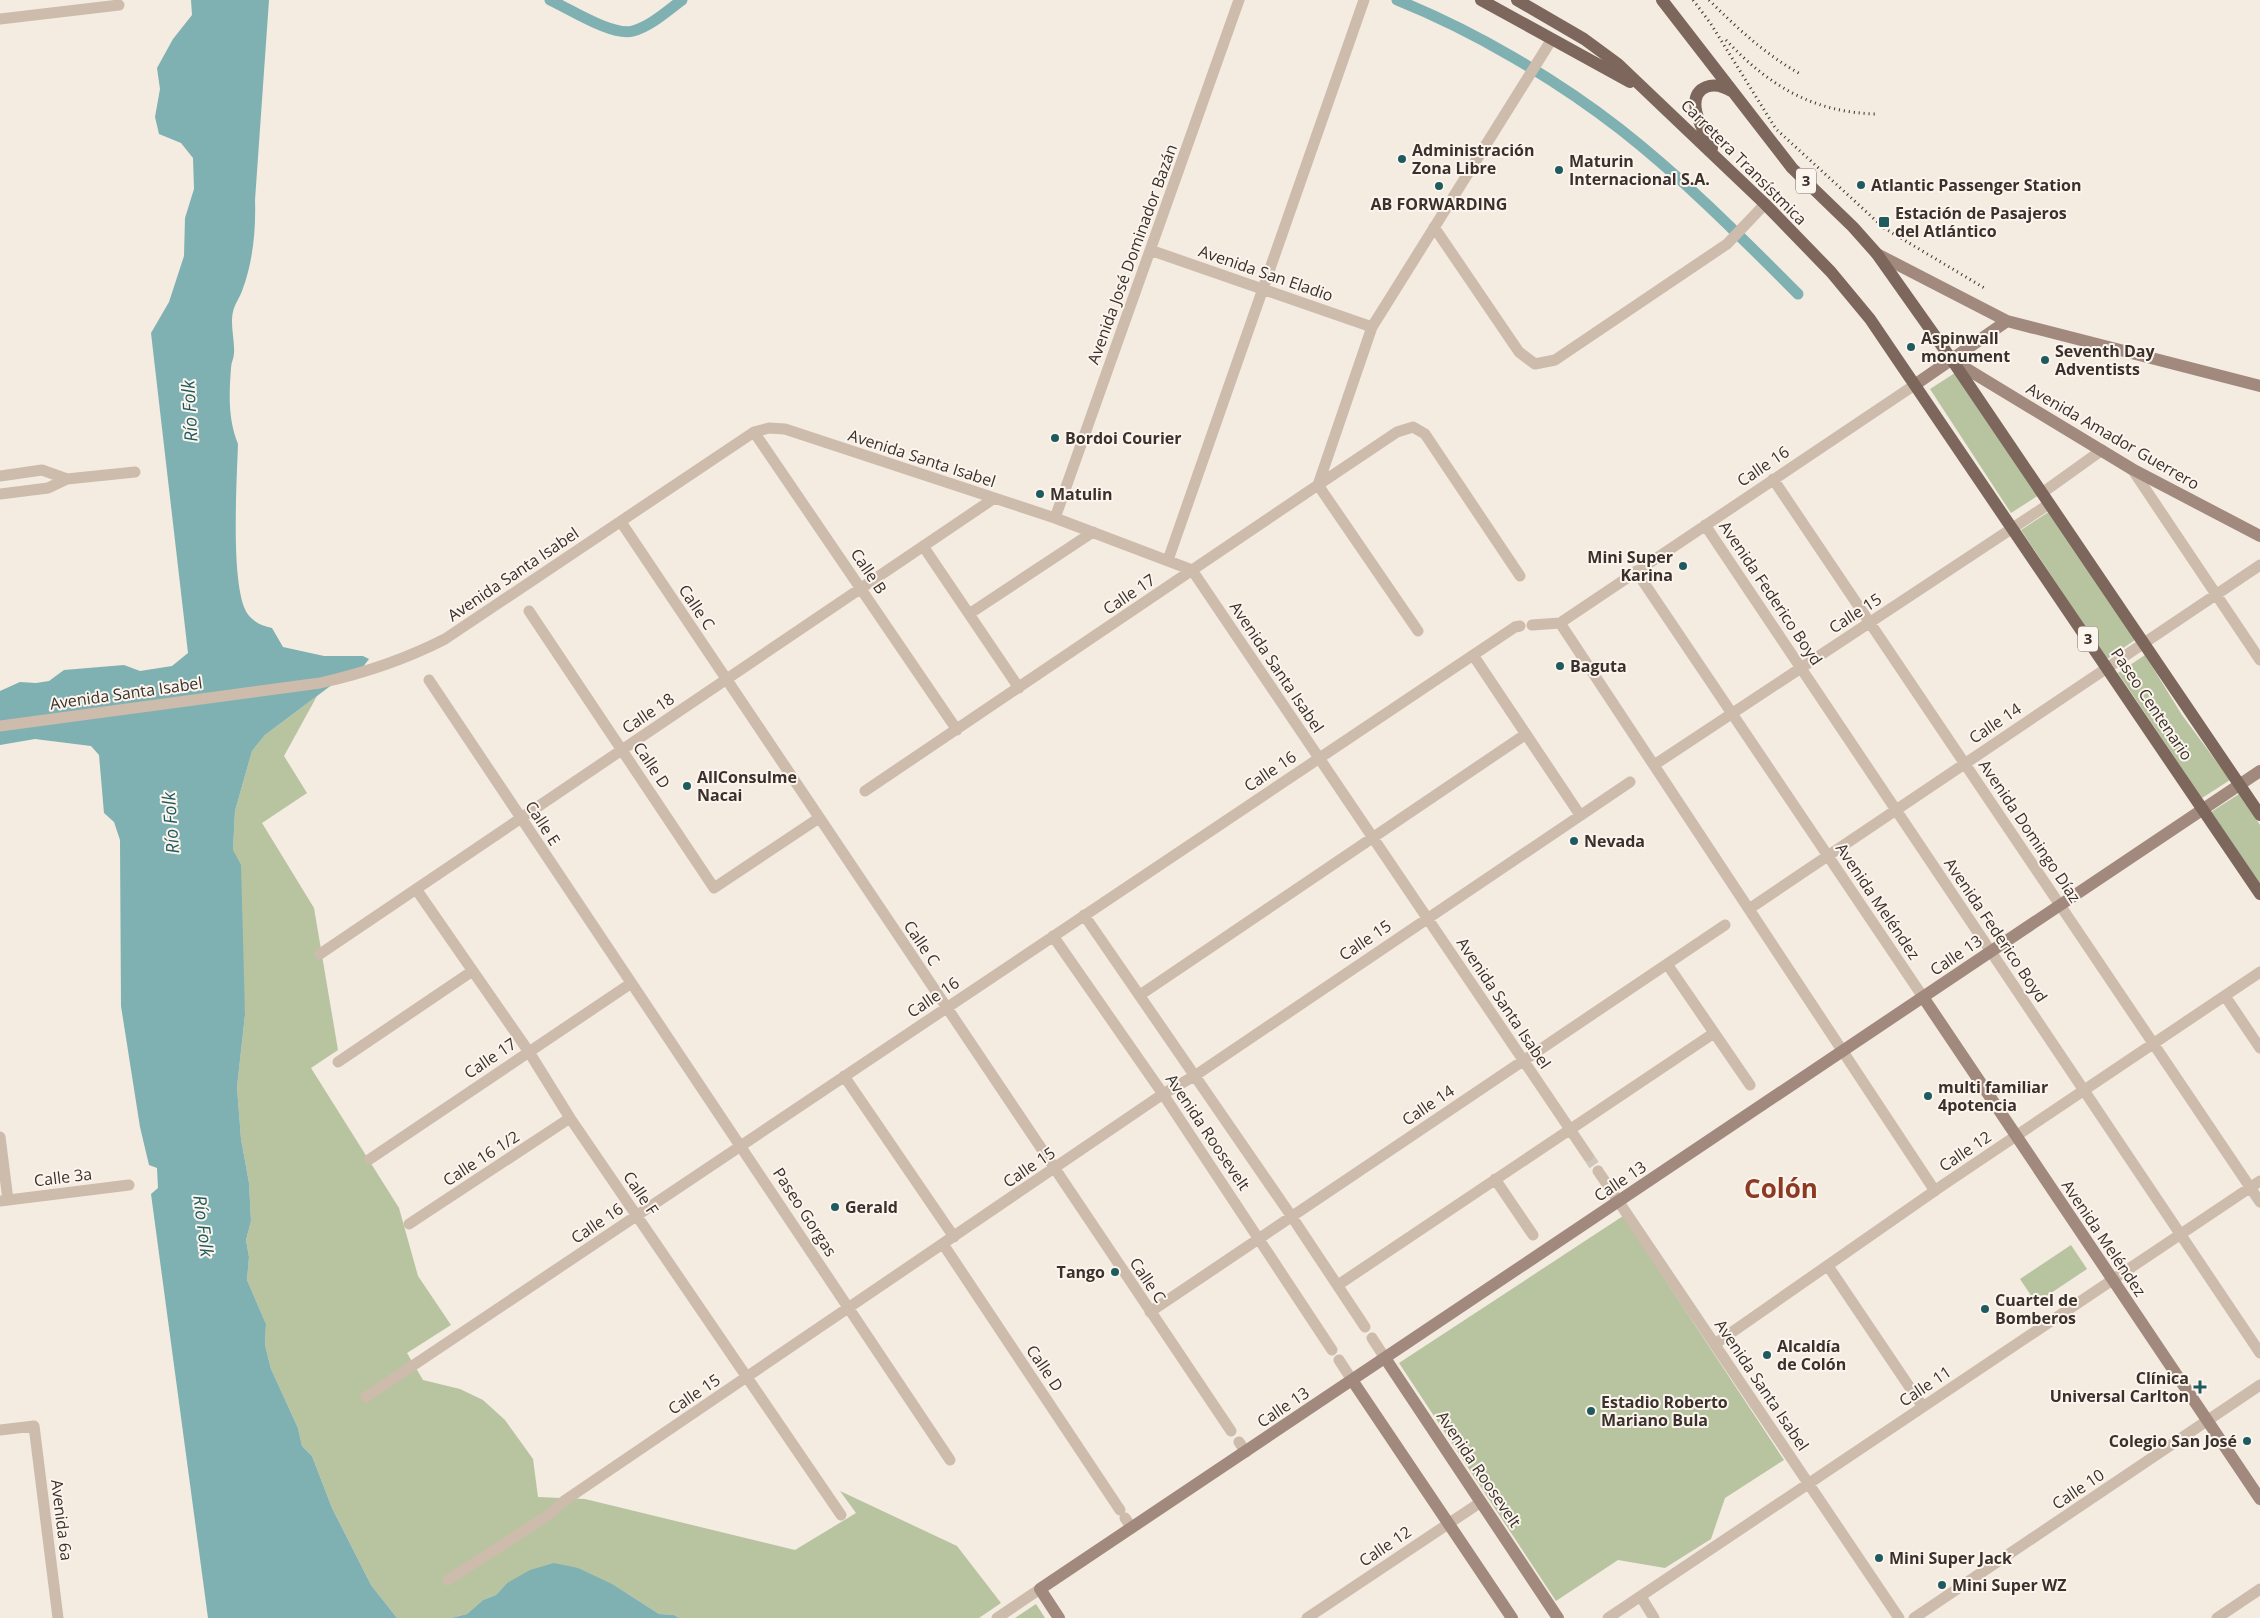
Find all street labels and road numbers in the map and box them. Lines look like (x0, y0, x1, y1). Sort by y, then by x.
street label: Carretera Transístmica (1676, 94, 1812, 230)
street label: Avenida José Dominador Bazán (1082, 141, 1182, 367)
road number: 3 (1796, 168, 1816, 194)
street label: Avenida San Eladio (1196, 240, 1336, 306)
street label: Avenida Amador Guerrero (2022, 377, 2204, 495)
street label: Avenida Santa Isabel (845, 424, 999, 492)
street label: Calle 16 (1733, 441, 1793, 491)
street label: Avenida Federico Boyd (1714, 517, 1828, 669)
street label: Avenida Santa Isabel (443, 522, 583, 626)
street label: Calle B (846, 544, 892, 598)
street label: Calle 17 (1099, 569, 1159, 619)
street label: Calle C (674, 580, 720, 634)
street label: Calle 15 (1824, 588, 1886, 638)
street label: Avenida Santa Isabel (1225, 597, 1329, 737)
road number: 3 (2078, 626, 2098, 652)
street label: Paseo Centenario (2106, 643, 2198, 765)
street label: Avenida Santa Isabel (48, 671, 204, 715)
street label: Calle 18 (618, 688, 678, 738)
street label: Calle 14 (1965, 698, 2025, 748)
street label: Calle D (628, 737, 676, 793)
street label: Calle 16 (1240, 746, 1300, 796)
street label: Avenida Domingo Díaz (1974, 755, 2086, 907)
street label: Calle E (520, 796, 566, 850)
street label: Avenida Meléndez (1831, 838, 1925, 964)
street label: Avenida Federico Boyd (1939, 854, 2053, 1006)
street label: Calle 15 (1335, 915, 1395, 965)
street label: Calle C (899, 916, 945, 970)
street label: Calle 13 (1926, 930, 1986, 980)
street label: Avenida Santa Isabel (1452, 933, 1556, 1073)
street label: Calle 16 (903, 972, 963, 1022)
street label: Calle 17 (460, 1033, 520, 1083)
street label: Avenida Roosevelt (1161, 1069, 1255, 1195)
street label: Calle 14 (1398, 1080, 1458, 1130)
street label: Calle 16 1/2 (439, 1125, 523, 1191)
street label: Calle 12 (1935, 1126, 1995, 1176)
street label: Calle 15 (999, 1142, 1059, 1192)
street label: Calle 13 (1590, 1156, 1650, 1206)
street label: Calle 3a (33, 1163, 93, 1191)
street label: Paseo Gorgas (768, 1163, 842, 1261)
street label: Calle F (618, 1167, 664, 1219)
street label: Avenida Meléndez (2057, 1175, 2151, 1301)
street label: Calle 16 (567, 1198, 627, 1248)
street label: Calle C (1125, 1253, 1171, 1307)
street label: Avenida Santa Isabel (1710, 1315, 1814, 1455)
street label: Calle D (1021, 1340, 1069, 1396)
street label: Calle 11 (1895, 1361, 1955, 1411)
street label: Calle 15 (664, 1369, 724, 1419)
street label: Calle 13 (1253, 1382, 1313, 1432)
street label: Avenida Roosevelt (1432, 1406, 1526, 1532)
street label: Calle 10 (2048, 1464, 2108, 1514)
street label: Avenida 6a (46, 1478, 78, 1562)
street label: Calle 12 (1355, 1521, 1415, 1571)

